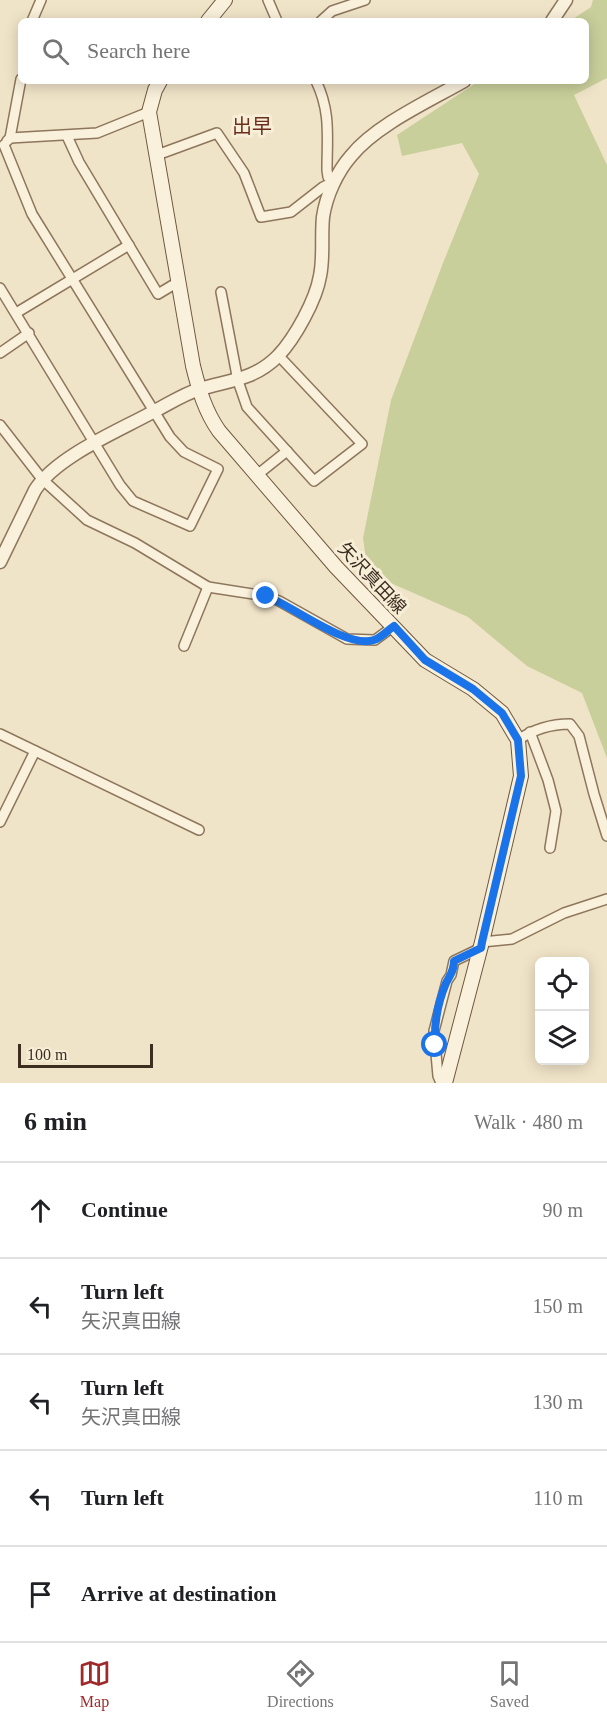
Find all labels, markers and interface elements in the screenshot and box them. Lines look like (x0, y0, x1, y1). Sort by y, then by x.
search box (18, 18, 589, 84)
icon: search (39, 35, 72, 68)
text: Search here (87, 38, 190, 63)
district label: 出早 (232, 115, 272, 137)
street label: 矢沢真田線 (334, 538, 410, 618)
route end (252, 582, 278, 608)
map controls (535, 957, 589, 1065)
button: locate (535, 957, 589, 1011)
button: layers (535, 1011, 589, 1065)
route start (421, 1031, 447, 1057)
scale bar (18, 1041, 153, 1068)
text: 100 m (27, 1046, 67, 1063)
text: 6 min (24, 1107, 87, 1136)
text: Walk · 480 m (474, 1111, 583, 1133)
icon: ahead (24, 1194, 57, 1227)
text: Continue (81, 1197, 168, 1222)
text: 90 m (542, 1199, 583, 1221)
text: Turn left (81, 1279, 164, 1304)
icon: left (24, 1290, 57, 1323)
text: 150 m (532, 1295, 583, 1317)
text: 矢沢真田線 (81, 1310, 181, 1332)
text: Turn left (81, 1375, 164, 1400)
icon: left (24, 1386, 57, 1419)
text: 130 m (532, 1391, 583, 1413)
text: 矢沢真田線 (81, 1406, 181, 1428)
icon: left (24, 1482, 57, 1515)
text: Turn left (81, 1485, 164, 1510)
text: 110 m (533, 1487, 583, 1509)
icon: arrive (24, 1578, 57, 1611)
text: Arrive at destination (81, 1581, 277, 1606)
tab: Map (78, 1657, 111, 1711)
tab: Directions (267, 1657, 334, 1711)
tab: Saved (490, 1657, 529, 1711)

